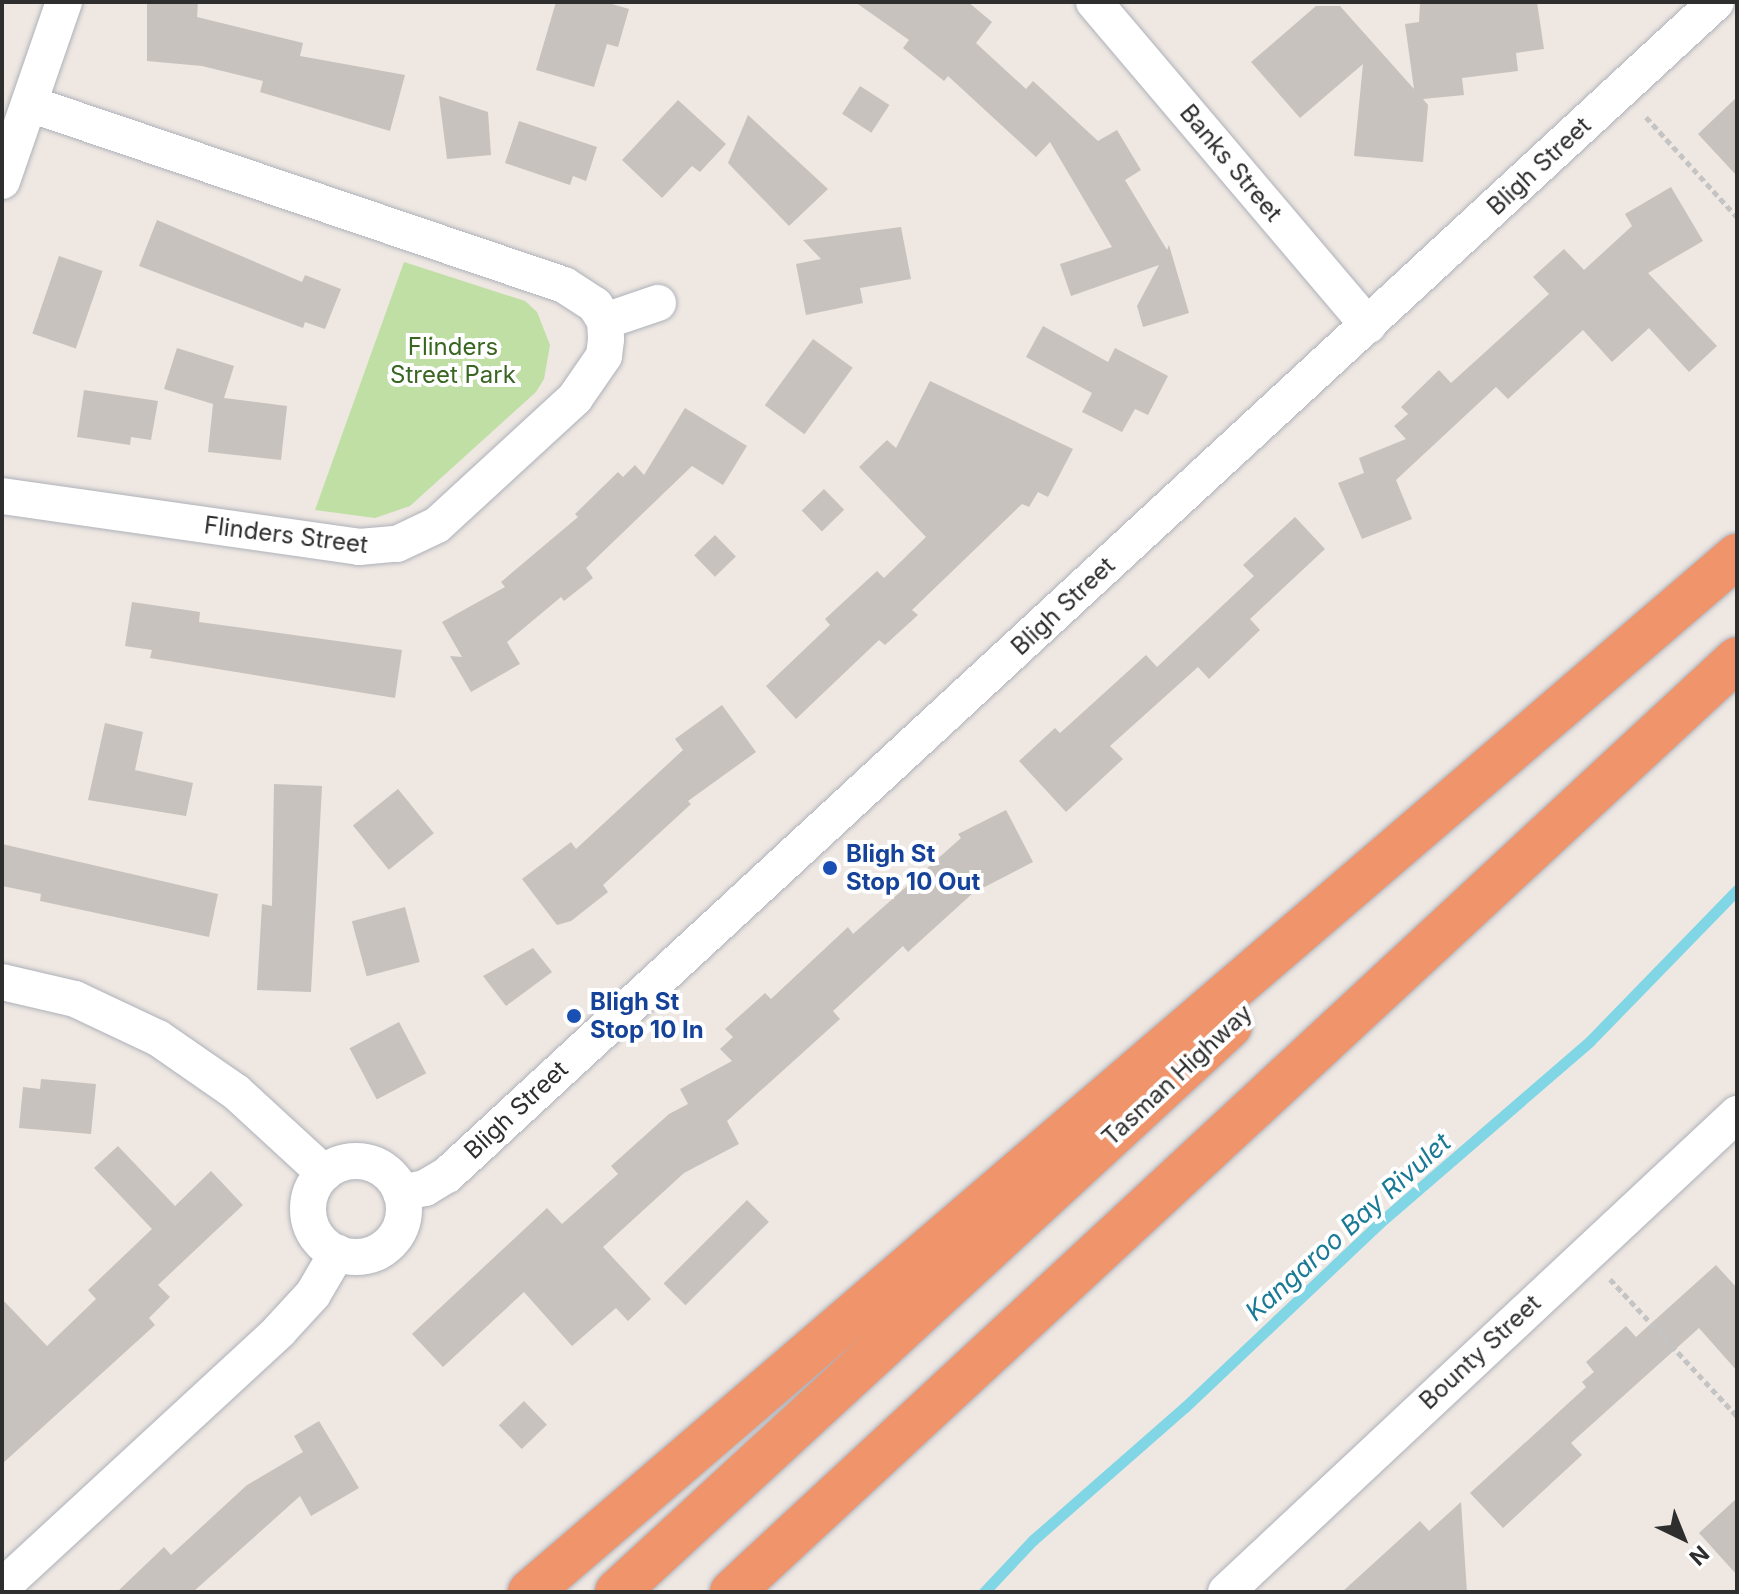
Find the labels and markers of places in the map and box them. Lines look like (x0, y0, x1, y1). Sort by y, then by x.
place label: Bligh St Stop 10 Out (846, 840, 980, 896)
marker: Bligh St Stop 10 Out (821, 859, 839, 877)
place label: Bligh St Stop 10 In (590, 988, 704, 1044)
marker: Bligh St Stop 10 In (565, 1007, 583, 1025)

